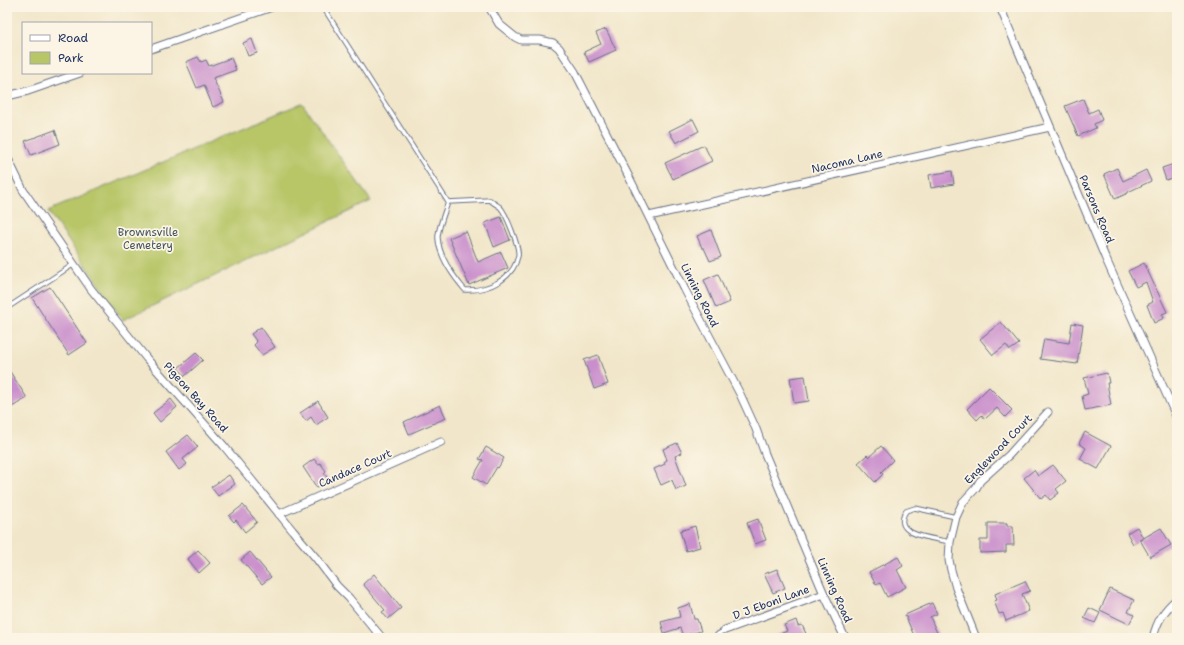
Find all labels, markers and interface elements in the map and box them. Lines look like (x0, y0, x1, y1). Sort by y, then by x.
legend (22, 22, 152, 74)
text: Road (58, 30, 89, 46)
text: Park (58, 50, 84, 66)
street label: Nacoma Lane (810, 146, 884, 177)
street label: Parsons Road (1075, 173, 1118, 246)
park label: Brownsville Cemetery (118, 225, 178, 253)
street label: Linning Road (677, 261, 722, 330)
street label: Pigeon Bay Road (160, 359, 231, 436)
street label: Englewood Court (961, 411, 1036, 488)
street label: Candace Court (316, 446, 394, 491)
street label: Linning Road (814, 555, 856, 625)
street label: D J Eboni Lane (731, 582, 811, 623)

